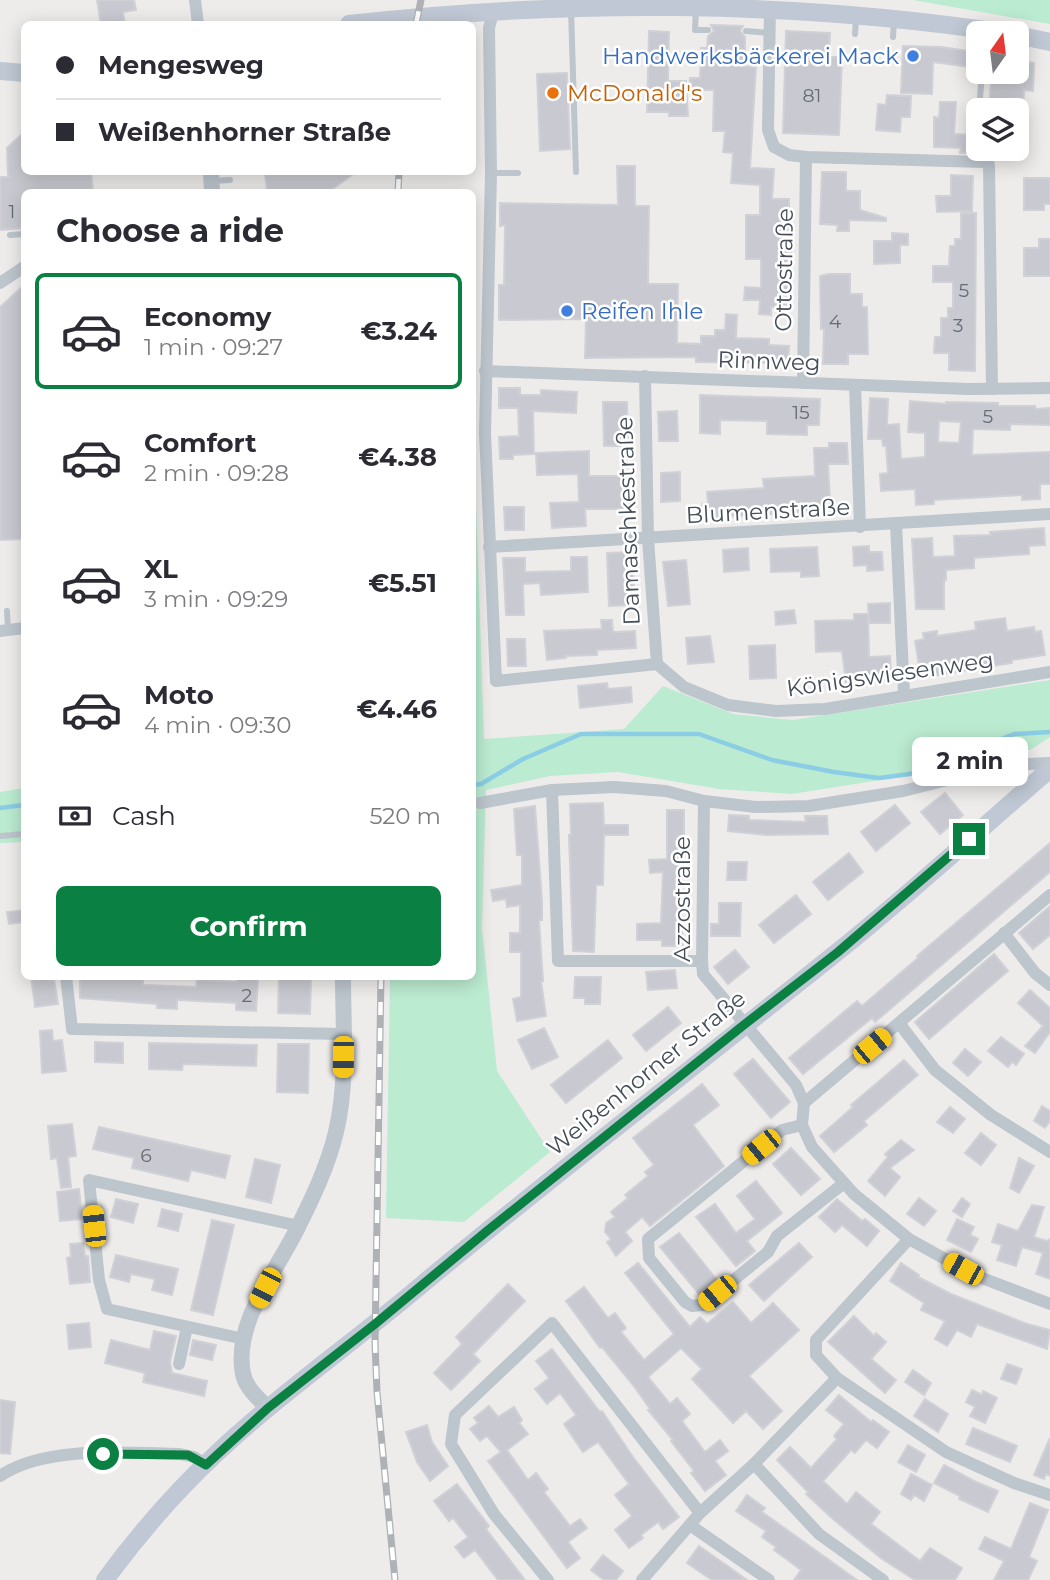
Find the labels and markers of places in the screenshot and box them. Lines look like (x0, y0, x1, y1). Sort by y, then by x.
place label: Handwerksbäckerei Mack (602, 42, 899, 70)
marker: Handwerksbäckerei Mack (905, 48, 921, 64)
place label: McDonald's (567, 79, 702, 107)
marker: McDonald's (545, 85, 561, 101)
place label: Reifen Ihle (581, 297, 703, 325)
marker: Reifen Ihle (559, 303, 575, 319)

